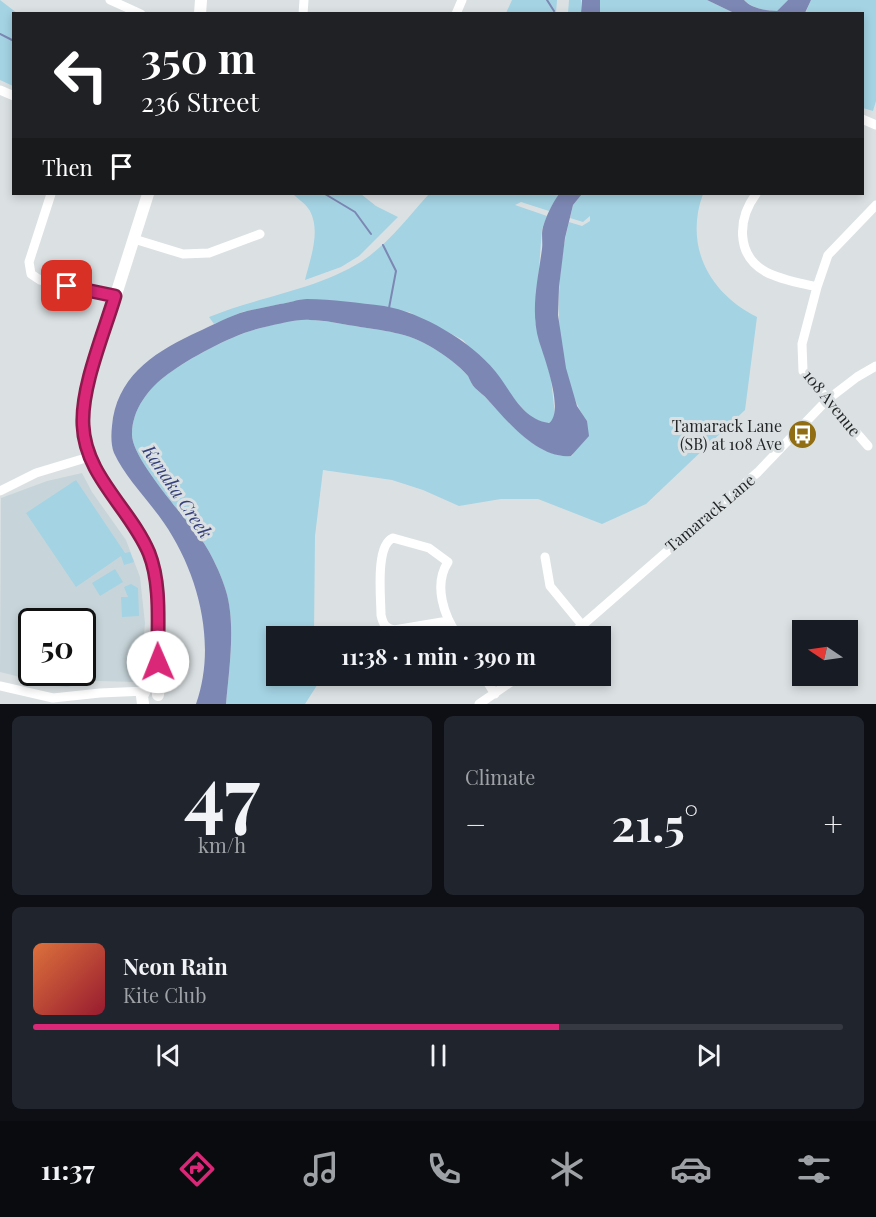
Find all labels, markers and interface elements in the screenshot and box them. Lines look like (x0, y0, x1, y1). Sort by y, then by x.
text: 350 m (141, 29, 256, 85)
icon: left (42, 36, 120, 114)
text: 236 Street (141, 83, 259, 119)
icon: arrive (105, 150, 138, 183)
text: Then (42, 152, 93, 182)
pin (41, 260, 92, 311)
icon: arrive (50, 269, 83, 302)
street label: 108 Avenue (799, 365, 866, 440)
place label: Tamarack Lane (SB) at 108 Ave (672, 415, 782, 454)
bus stop icon: Tamarack Lane (SB) at 108 Ave (787, 419, 819, 451)
water label: Kanaka Creek (137, 439, 218, 543)
street label: Tamarack Lane (661, 469, 759, 556)
speed limit sign: 50 (18, 608, 96, 686)
north arrow (792, 620, 858, 686)
map controls (792, 620, 858, 686)
position arrow (126, 630, 190, 694)
text: 11:38 · 1 min · 390 m (341, 641, 536, 671)
text: 47 (184, 740, 260, 844)
text: Climate (465, 763, 535, 790)
text: 21.5° (612, 793, 698, 853)
text: − (465, 801, 486, 845)
text: + (824, 801, 843, 845)
text: km/h (198, 831, 246, 858)
text: Neon Rain (123, 951, 228, 981)
text: Kite Club (123, 981, 207, 1008)
icon: previous (152, 1039, 185, 1072)
icon: pause (422, 1039, 455, 1072)
icon: next (692, 1039, 725, 1072)
icon: directions (176, 1148, 218, 1190)
icon: music (300, 1148, 342, 1190)
icon: phone (423, 1148, 465, 1190)
icon: climate (546, 1148, 588, 1190)
icon: car (670, 1148, 712, 1190)
icon: filters (793, 1148, 835, 1190)
text: 11:37 (41, 1151, 95, 1187)

